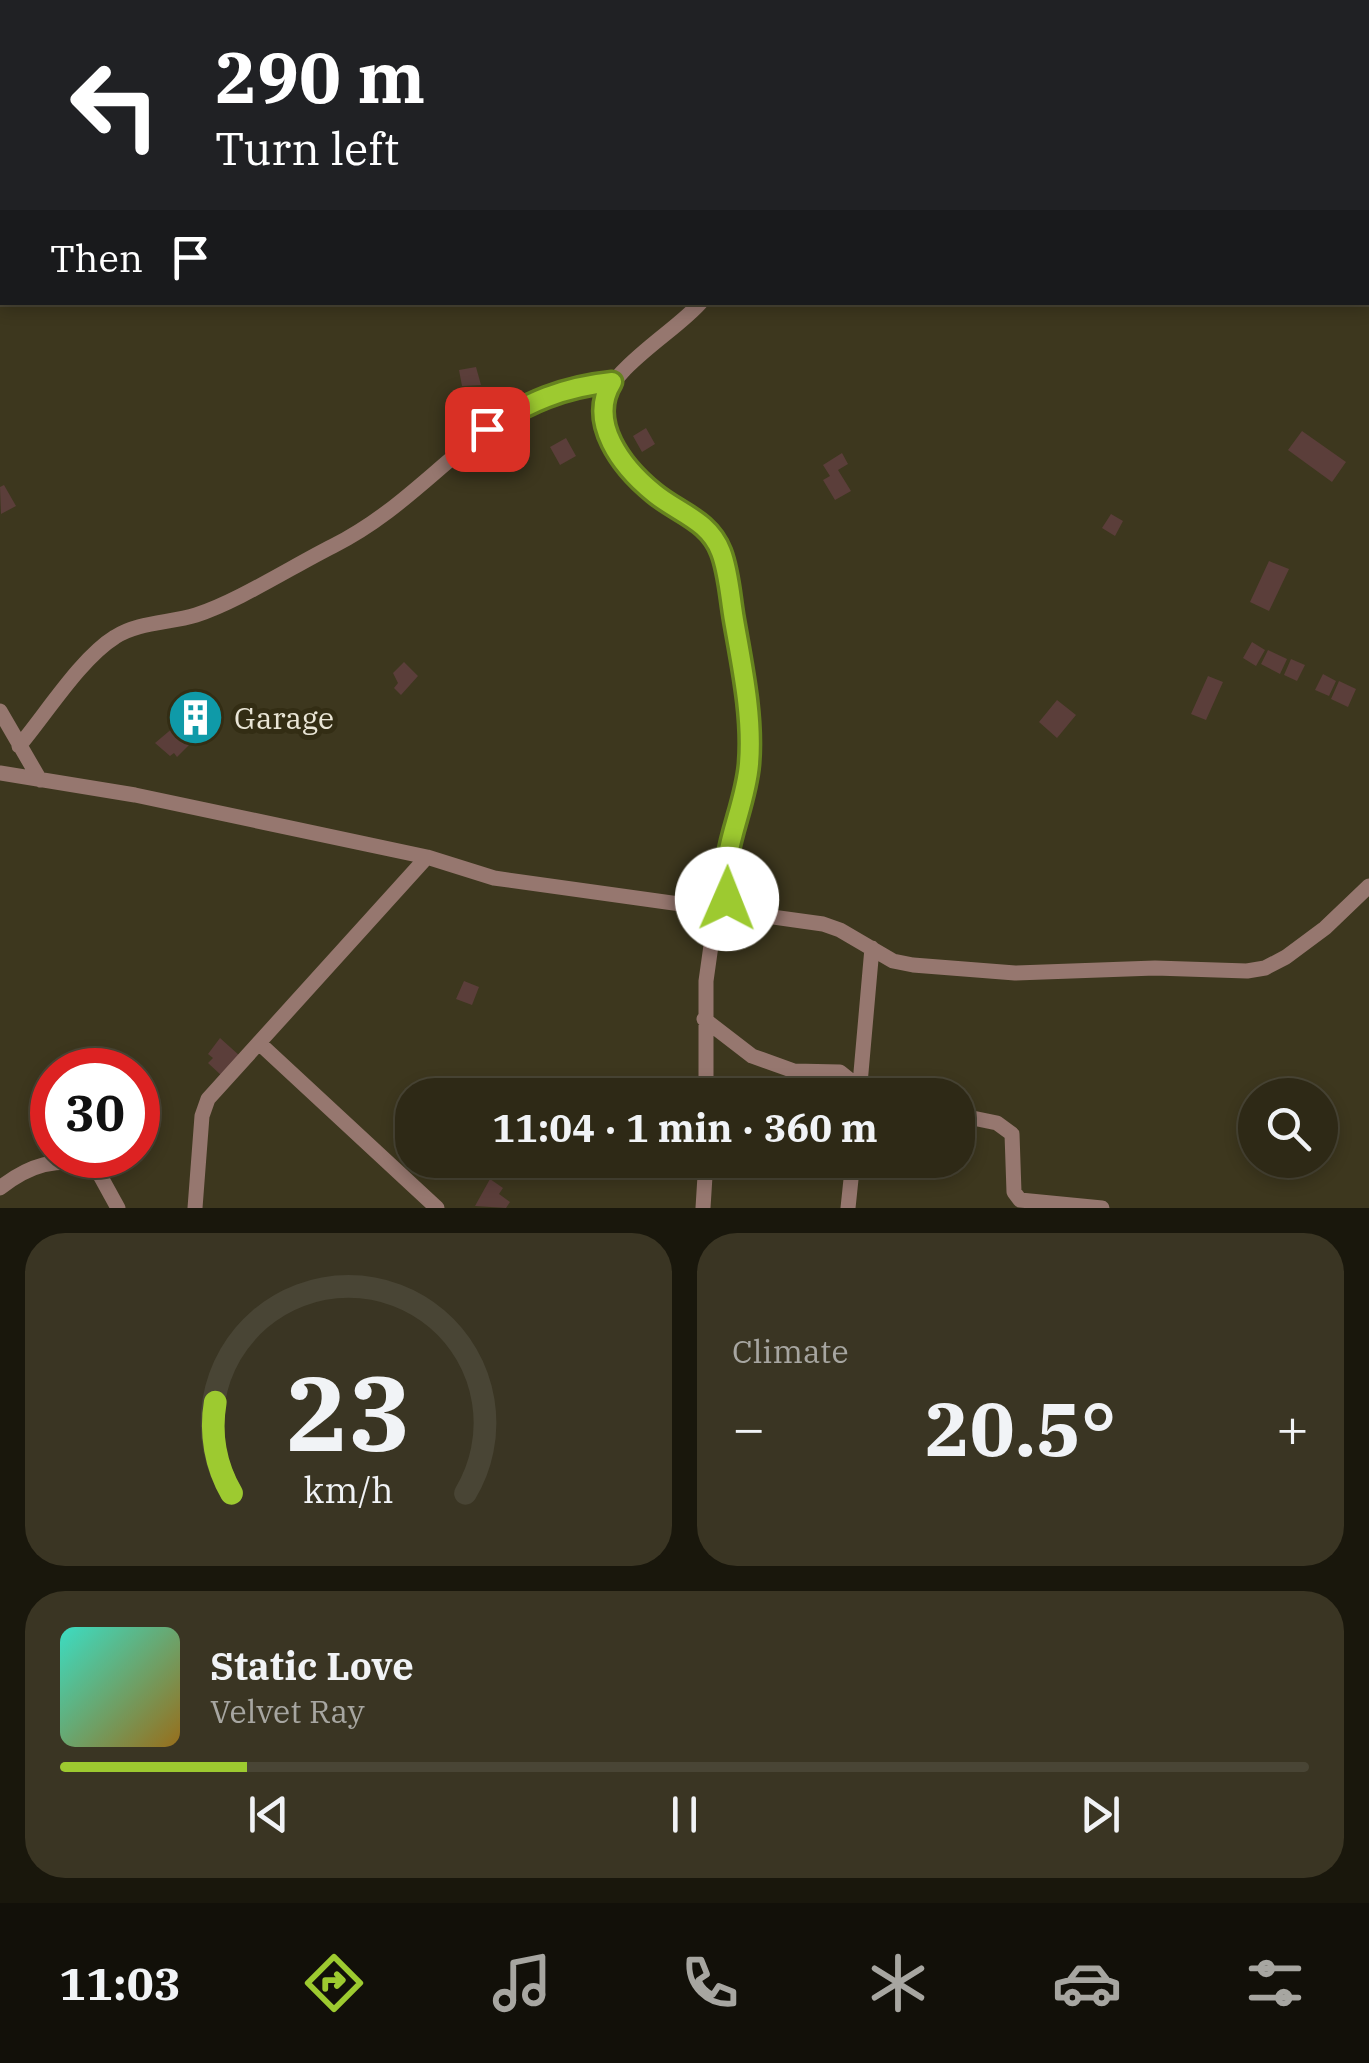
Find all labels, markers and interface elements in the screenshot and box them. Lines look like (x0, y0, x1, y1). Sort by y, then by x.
text: 290 m (215, 31, 425, 122)
icon: left (50, 40, 180, 170)
text: Turn left (215, 119, 399, 177)
icon: arrive (163, 230, 218, 285)
text: Then (50, 233, 143, 282)
pin (445, 387, 530, 472)
icon: arrive (460, 402, 515, 457)
building icon: Garage (165, 687, 225, 747)
place label: Garage (234, 698, 334, 737)
position arrow (675, 847, 779, 951)
speed limit sign: 30 (30, 1048, 160, 1178)
map controls (1238, 1078, 1338, 1178)
button: search (1238, 1078, 1338, 1178)
text: 11:04 · 1 min · 360 m (492, 1103, 878, 1152)
text: Climate (732, 1330, 849, 1372)
text: 23 (286, 1344, 411, 1480)
text: 20.5° (925, 1379, 1116, 1477)
text: − (732, 1392, 765, 1463)
text: + (1276, 1392, 1309, 1463)
text: km/h (303, 1466, 394, 1513)
text: Static Love (210, 1641, 414, 1690)
text: Velvet Ray (210, 1690, 365, 1732)
icon: previous (241, 1787, 296, 1842)
icon: pause (657, 1787, 712, 1842)
icon: next (1073, 1787, 1128, 1842)
icon: directions (299, 1948, 369, 2018)
icon: music (487, 1948, 557, 2018)
icon: phone (675, 1948, 745, 2018)
icon: climate (863, 1948, 933, 2018)
icon: car (1052, 1948, 1122, 2018)
icon: filters (1240, 1948, 1310, 2018)
text: 11:03 (59, 1954, 181, 2012)

